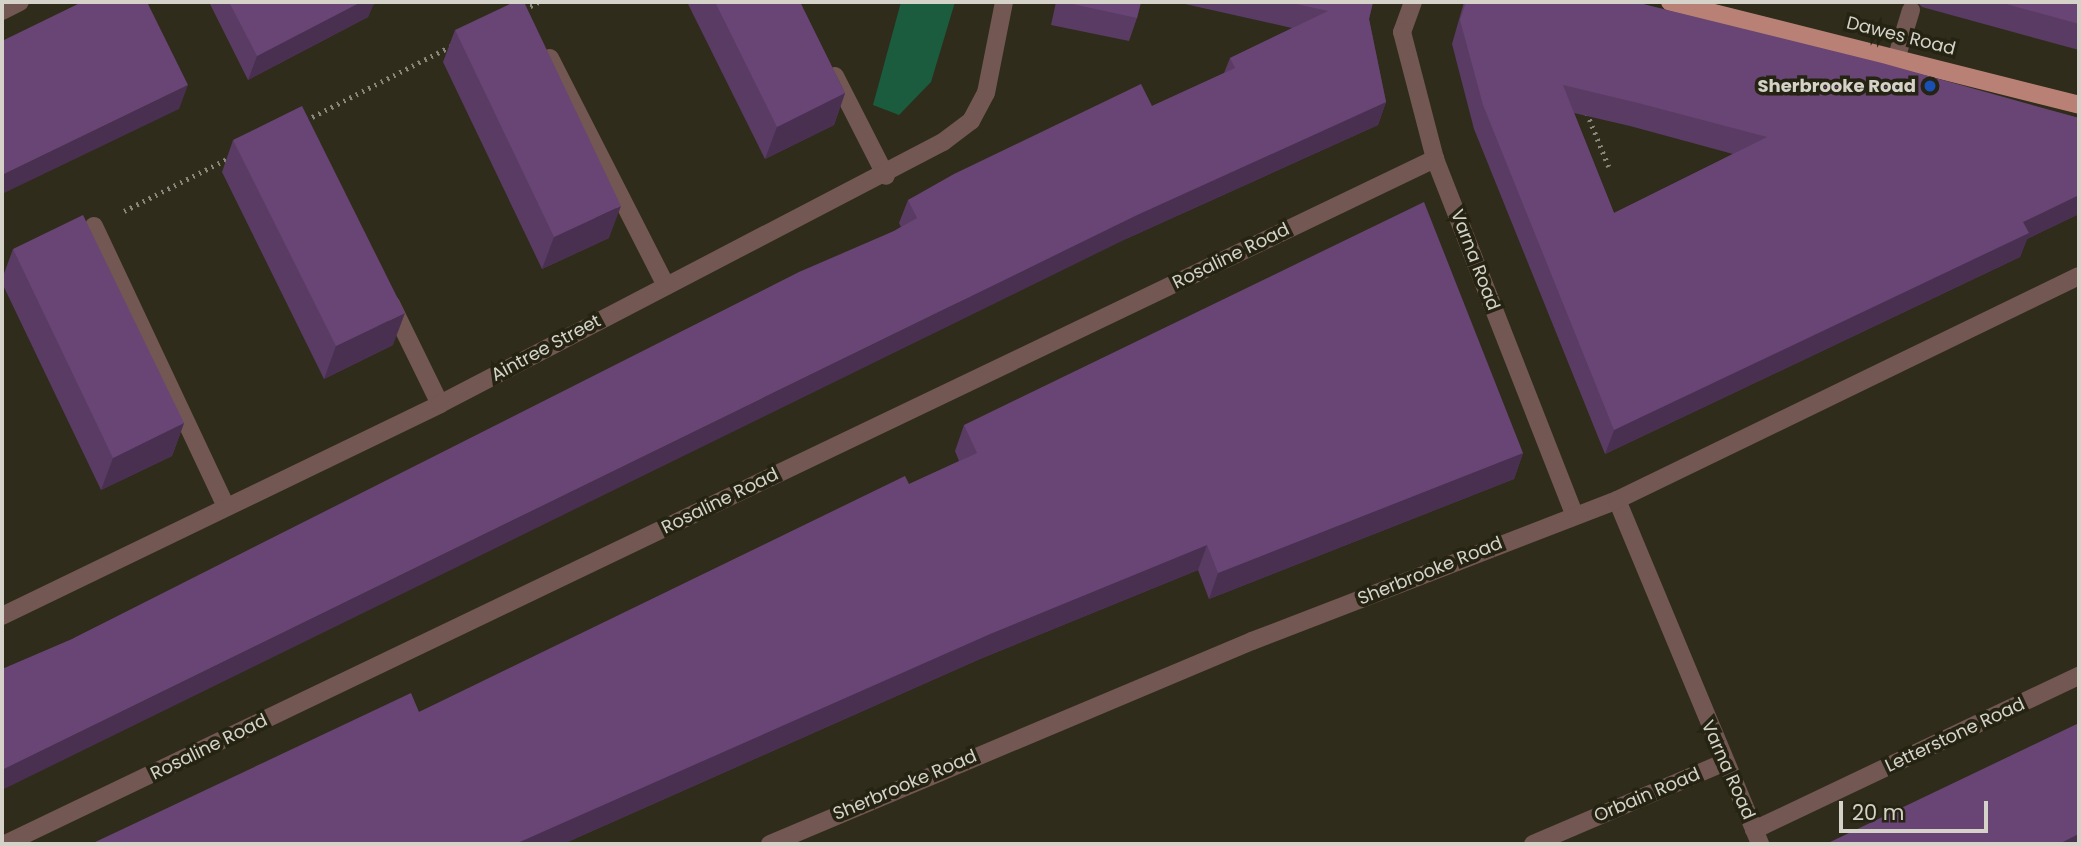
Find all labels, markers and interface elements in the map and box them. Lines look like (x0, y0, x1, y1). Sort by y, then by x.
street label: Dawes Road (1844, 12, 1958, 60)
place label: Sherbrooke Road (1757, 75, 1916, 97)
marker: Sherbrooke Road (1922, 78, 1938, 94)
street label: Varna Road (1446, 206, 1504, 314)
street label: Rosaline Road (1169, 218, 1293, 294)
street label: Aintree Street (487, 310, 605, 386)
street label: Rosaline Road (658, 463, 782, 539)
street label: Sherbrooke Road (1355, 532, 1505, 610)
street label: Letterstone Road (1882, 693, 2028, 777)
street label: Rosaline Road (147, 709, 271, 785)
street label: Varna Road (1697, 717, 1759, 823)
street label: Sherbrooke Road (830, 745, 980, 825)
street label: Orbain Road (1591, 763, 1703, 827)
scale bar (1843, 786, 1992, 830)
text: 20 m (1852, 798, 1905, 827)

